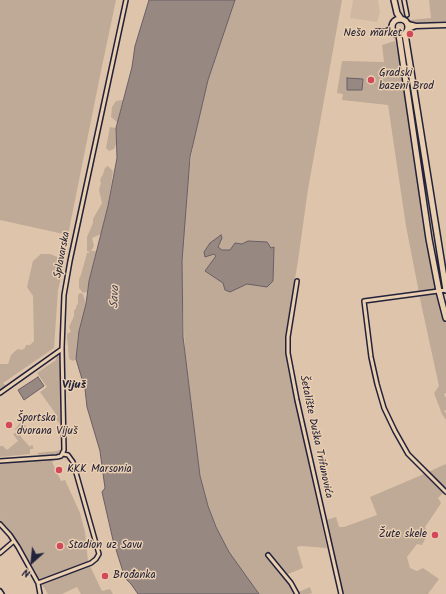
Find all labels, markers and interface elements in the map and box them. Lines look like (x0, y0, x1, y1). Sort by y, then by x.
place label: Nešo market (344, 27, 402, 41)
marker: Nešo market (405, 29, 415, 39)
place label: Gradski bazeni Brod (379, 67, 434, 93)
marker: Gradski bazeni Brod (366, 75, 376, 85)
street label: Splavarska (52, 230, 74, 280)
water label: Sava (108, 285, 124, 309)
street label: Šetalište Duška Trifunovića (296, 374, 334, 500)
district label: Vijuš (62, 379, 86, 393)
place label: Športska dvorana Vijuš (17, 412, 78, 438)
marker: Športska dvorana Vijuš (4, 420, 14, 430)
place label: KKK Marsonia (67, 463, 132, 477)
marker: KKK Marsonia (54, 465, 64, 475)
place label: Žute skele (379, 528, 427, 542)
marker: Žute skele (430, 530, 440, 540)
place label: Stadion uz Savu (68, 539, 142, 553)
marker: Stadion uz Savu (55, 541, 65, 551)
north arrow (12, 542, 52, 582)
text: N (19, 563, 34, 582)
place label: Brođanka (113, 569, 156, 583)
marker: Brođanka (100, 571, 110, 581)

